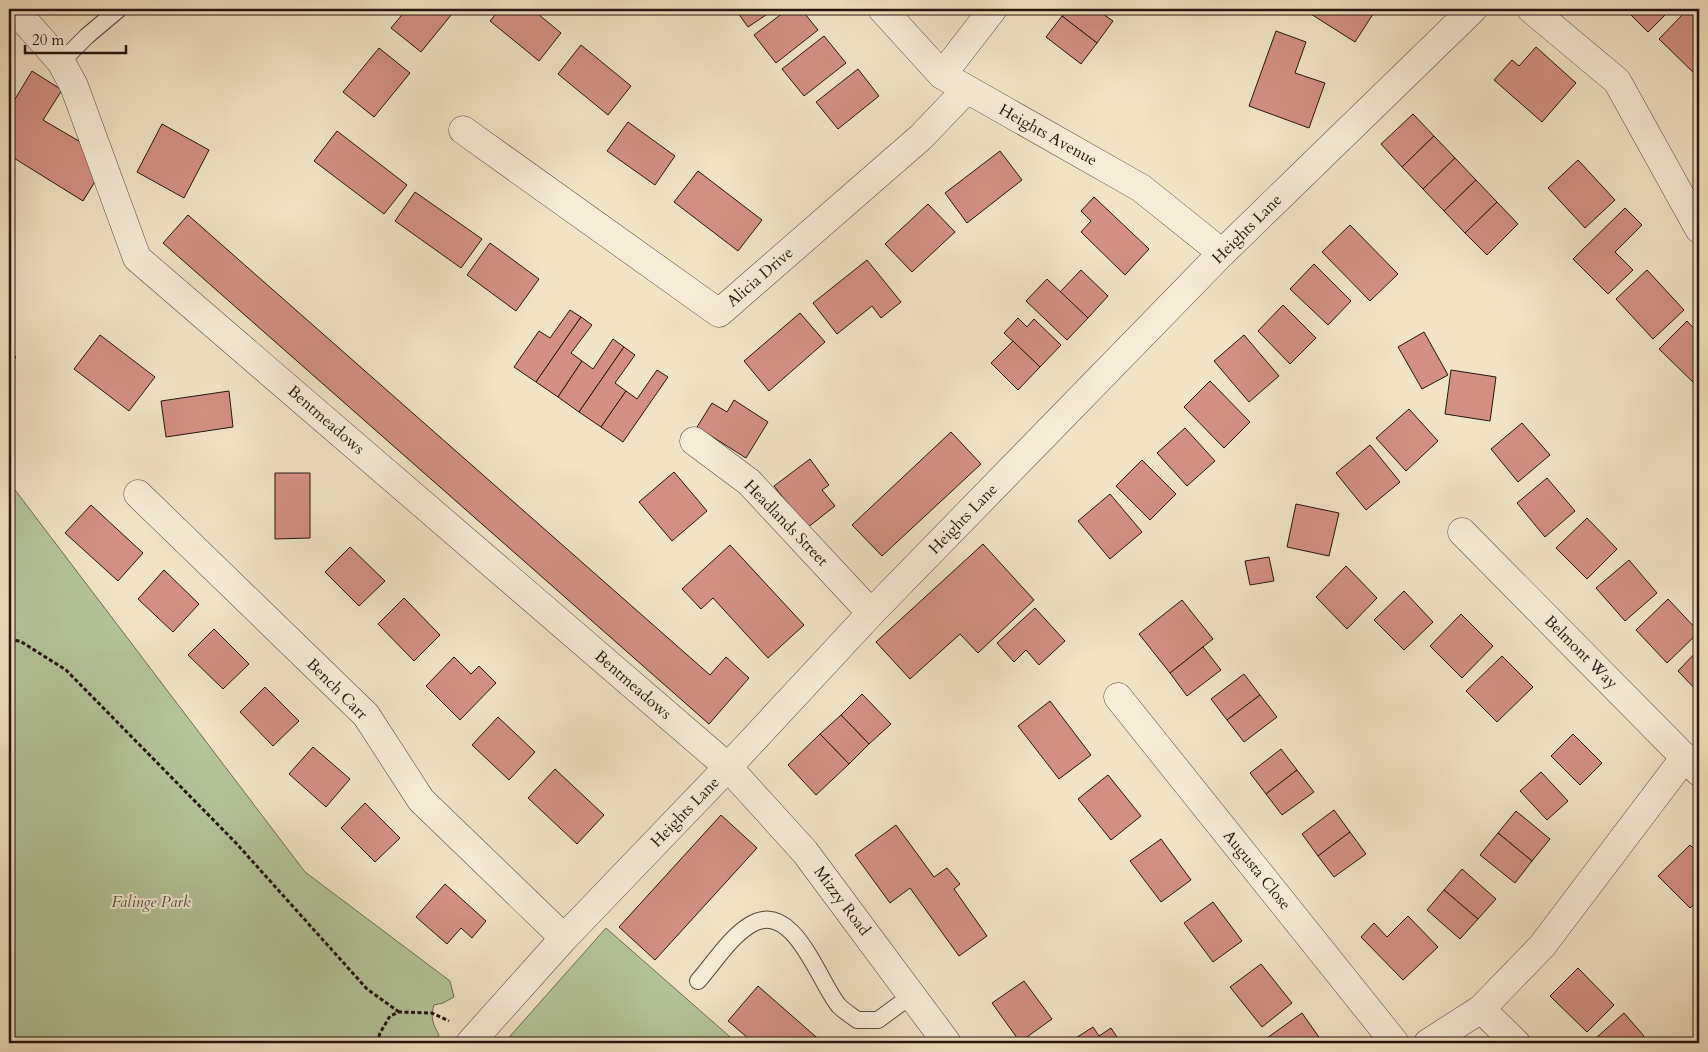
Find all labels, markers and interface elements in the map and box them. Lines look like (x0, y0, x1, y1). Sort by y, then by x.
scale bar (25, 22, 126, 54)
text: 20 m (32, 30, 64, 50)
street label: Heights Avenue (995, 99, 1101, 171)
street label: Heights Lane (1207, 189, 1287, 269)
street label: Alicia Drive (722, 242, 798, 312)
street label: Bentmeadows (283, 380, 369, 460)
street label: Headlands Street (739, 475, 833, 571)
street label: Heights Lane (924, 479, 1002, 559)
street label: Belmont Way (1539, 610, 1623, 694)
street label: Bentmeadows (590, 645, 676, 725)
street label: Bench Carr (301, 653, 373, 725)
street label: Heights Lane (646, 772, 724, 852)
street label: Augusta Close (1218, 825, 1296, 915)
street label: Mizzy Road (809, 862, 876, 941)
park label: Falinge Park (111, 891, 191, 913)

